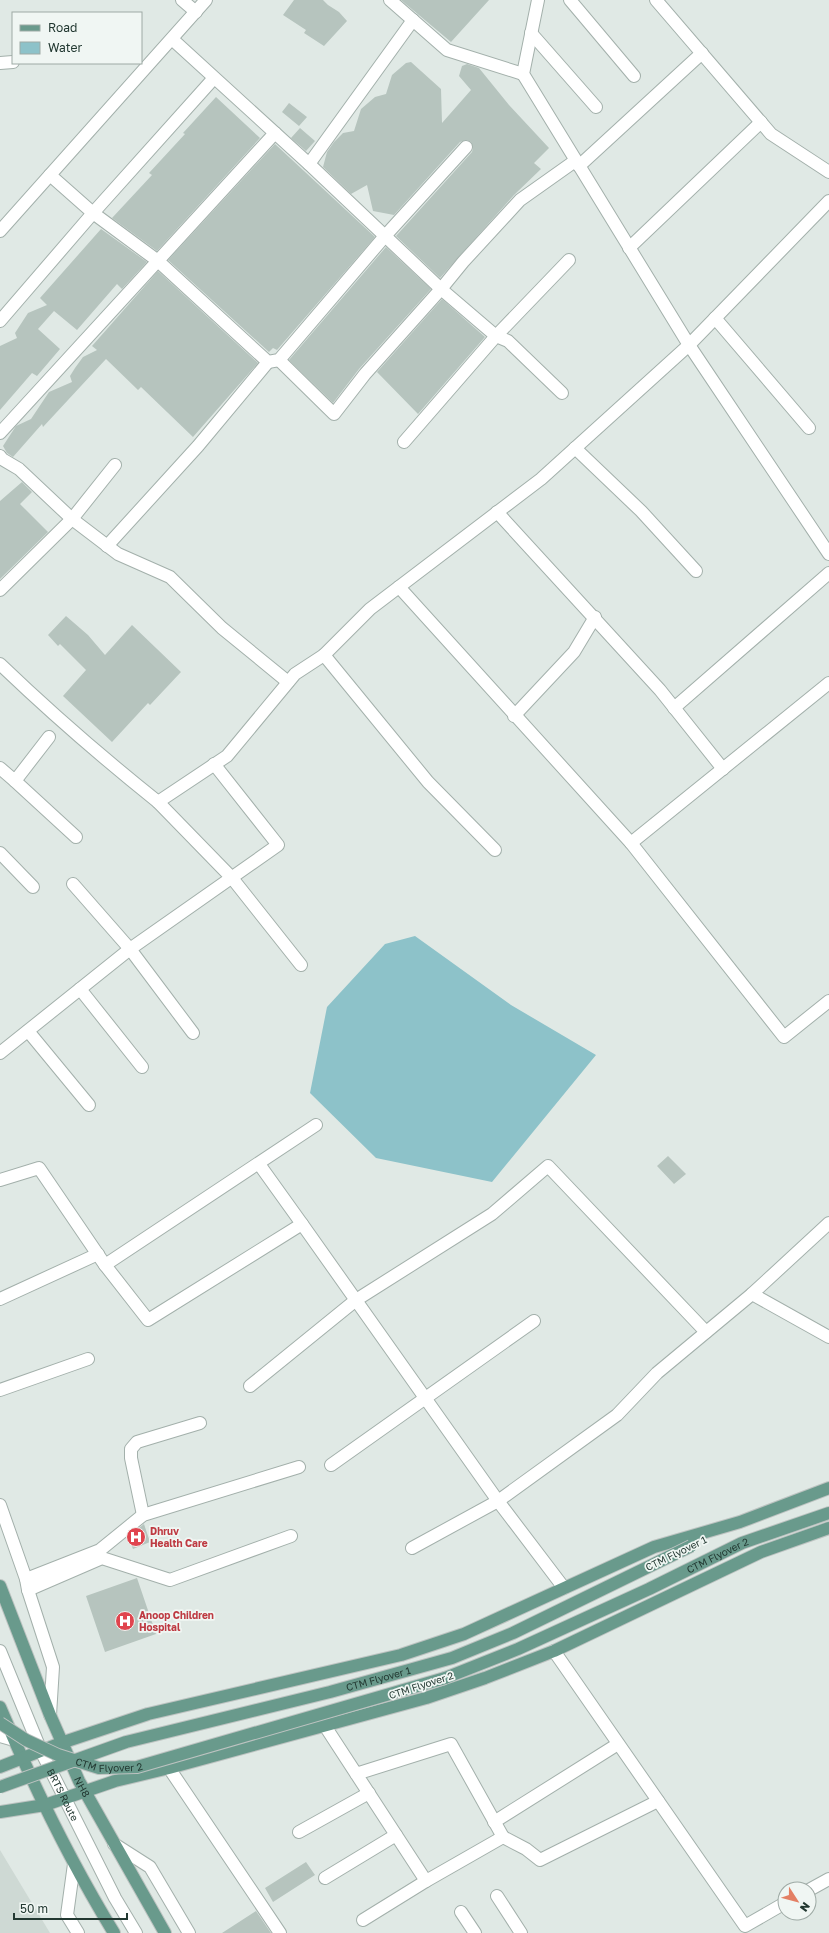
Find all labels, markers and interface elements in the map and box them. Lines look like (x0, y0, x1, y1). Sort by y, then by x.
legend (12, 12, 142, 64)
text: Road (48, 20, 77, 35)
text: Water (48, 40, 82, 55)
place label: Dhruv Health Care (150, 1525, 208, 1549)
hospital icon: Dhruv Health Care (125, 1526, 147, 1548)
street label: CTM Flyover 1 (643, 1533, 709, 1573)
street label: CTM Flyover 2 (685, 1535, 750, 1575)
place label: Anoop Children Hospital (139, 1609, 214, 1633)
hospital icon: Anoop Children Hospital (114, 1610, 136, 1632)
street label: CTM Flyover 1 (345, 1664, 412, 1693)
street label: CTM Flyover 2 (387, 1669, 455, 1701)
street label: CTM Flyover 2 (74, 1755, 144, 1774)
street label: BRTS Route (45, 1767, 81, 1823)
street label: NH8 (72, 1775, 93, 1799)
north arrow (777, 1881, 817, 1921)
scale bar (14, 1895, 127, 1921)
text: N (798, 1900, 813, 1914)
text: 50 m (20, 1901, 48, 1916)

